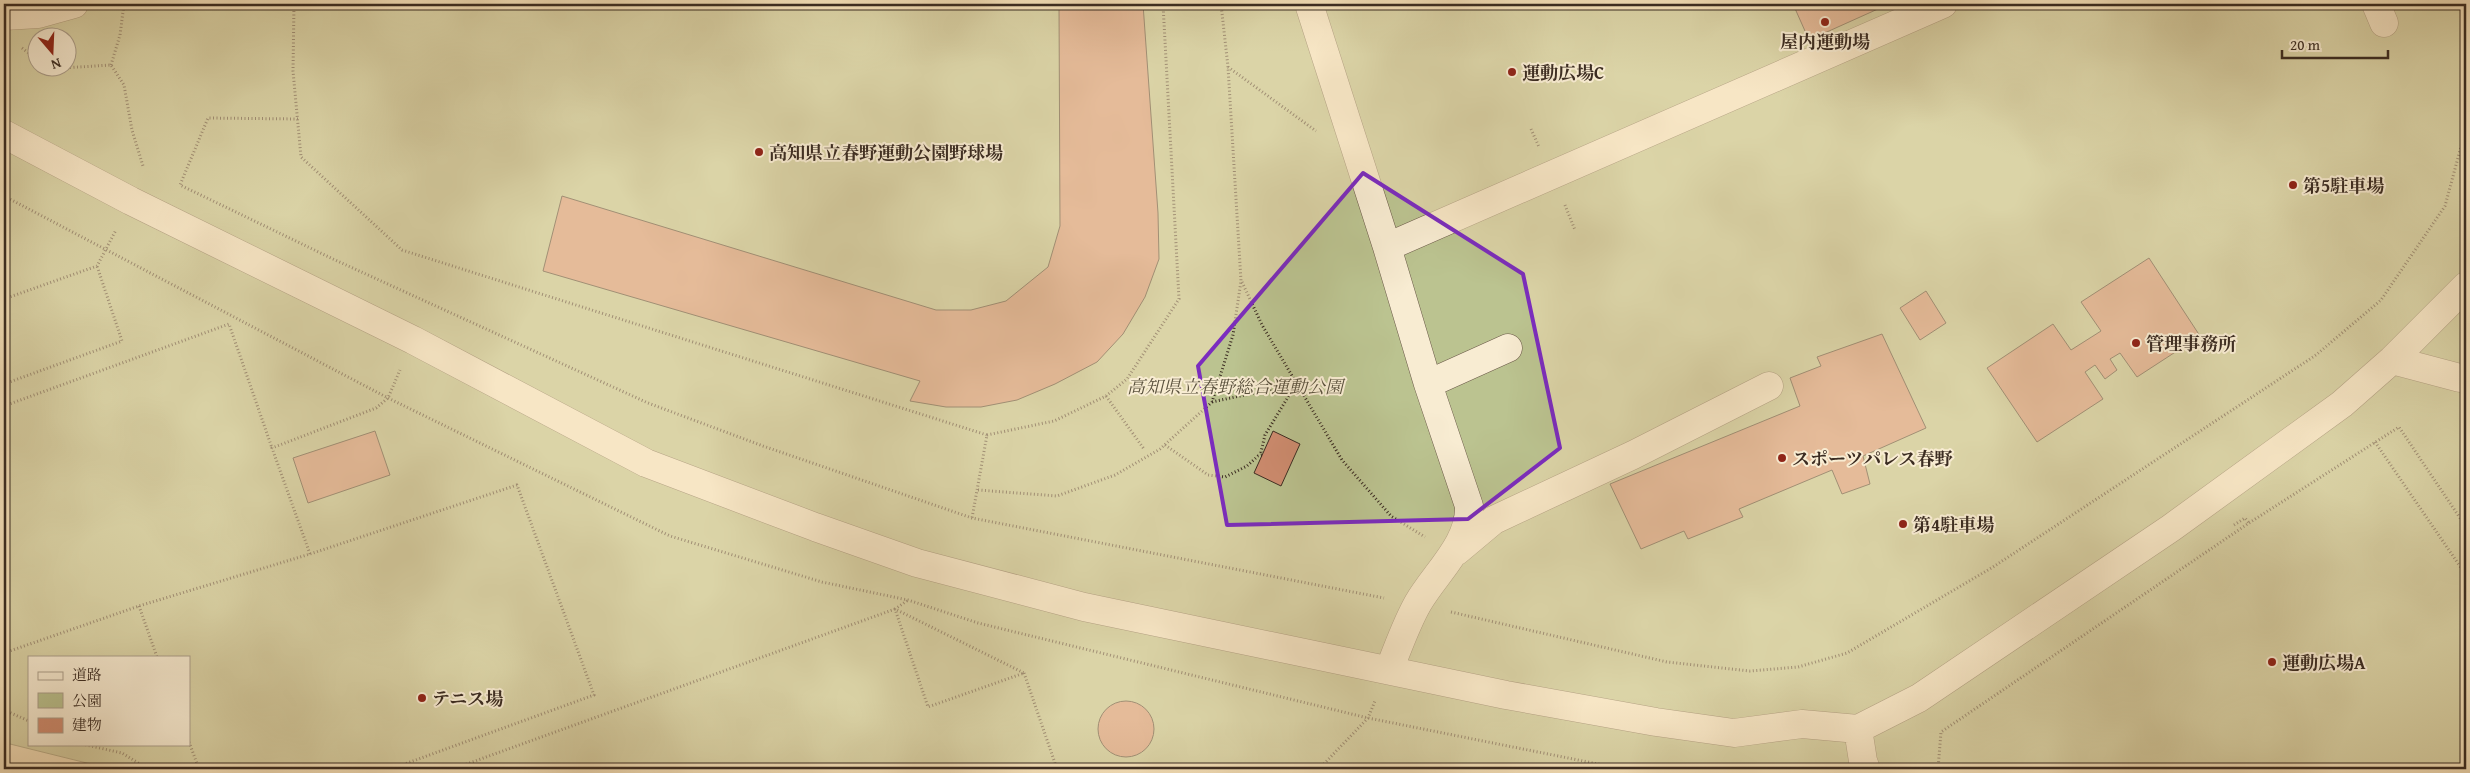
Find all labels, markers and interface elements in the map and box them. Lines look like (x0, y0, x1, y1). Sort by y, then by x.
marker: 屋内運動場 (1819, 16, 1831, 28)
north arrow (28, 28, 78, 78)
place label: 屋内運動場 (1780, 28, 1870, 55)
scale bar (2282, 28, 2389, 60)
text: 20 m (2290, 34, 2321, 55)
text: N (48, 53, 64, 75)
place label: 運動広場C (1522, 59, 1604, 86)
marker: 運動広場C (1506, 66, 1518, 78)
place label: 高知県立春野運動公園野球場 (769, 139, 1003, 166)
marker: 高知県立春野運動公園野球場 (753, 146, 765, 158)
place label: 第5駐車場 (2303, 172, 2384, 199)
marker: 第5駐車場 (2287, 179, 2299, 191)
place label: 管理事務所 (2146, 330, 2236, 357)
marker: 管理事務所 (2130, 337, 2142, 349)
park label: 高知県立春野総合運動公園 (1127, 373, 1346, 400)
place label: スポーツパレス春野 (1792, 445, 1953, 472)
marker: スポーツパレス春野 (1776, 452, 1788, 464)
place label: 第4駐車場 (1913, 511, 1994, 538)
marker: 第4駐車場 (1897, 518, 1909, 530)
place label: 運動広場A (2282, 649, 2366, 676)
legend (28, 656, 190, 746)
marker: 運動広場A (2266, 656, 2278, 668)
text: 道路 (72, 664, 102, 685)
place label: テニス場 (432, 685, 503, 712)
text: 公園 (72, 690, 102, 711)
marker: テニス場 (416, 692, 428, 704)
text: 建物 (72, 714, 102, 735)

